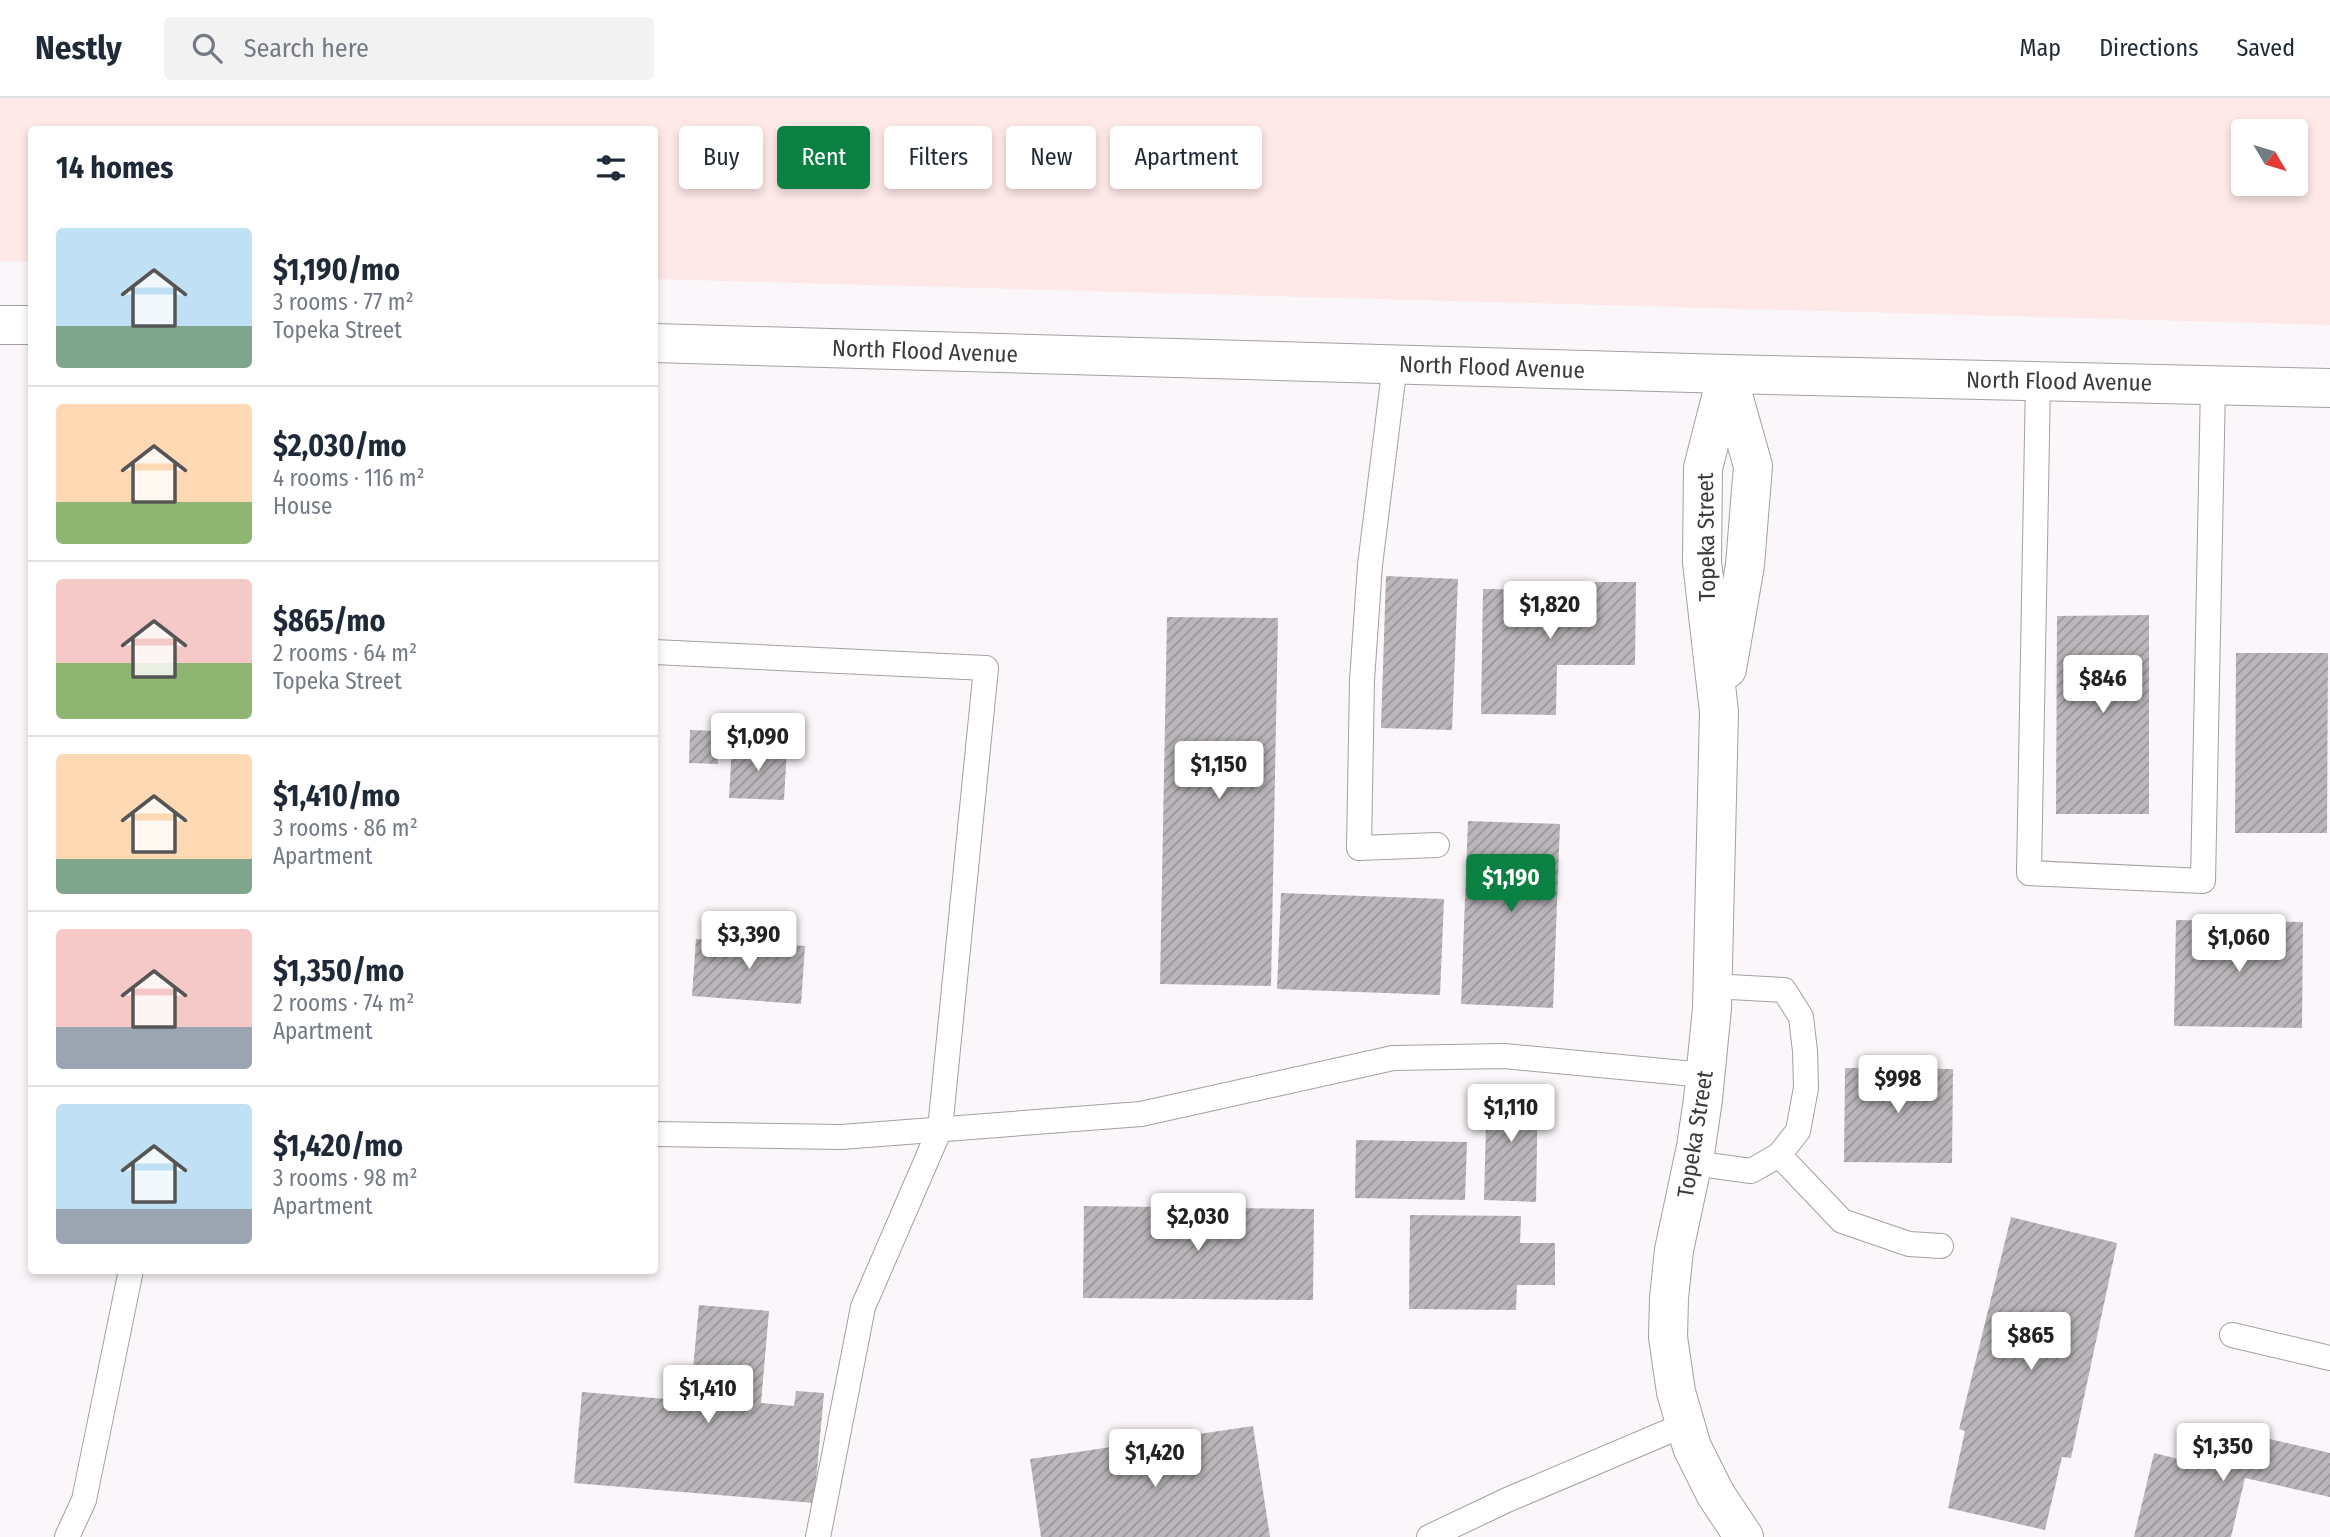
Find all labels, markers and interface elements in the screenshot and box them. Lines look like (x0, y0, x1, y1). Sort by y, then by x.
search box (164, 17, 654, 80)
text: Nestly (35, 28, 122, 68)
icon: search (188, 29, 226, 67)
text: Search here (244, 33, 369, 64)
text: Map (2020, 34, 2061, 62)
text: Directions (2099, 34, 2198, 62)
text: Saved (2236, 34, 2295, 62)
north arrow (2231, 119, 2308, 196)
map controls (2231, 119, 2308, 196)
chip: Buy (679, 126, 763, 189)
chip: Rent (777, 126, 870, 189)
chip: Filters (884, 126, 992, 189)
chip: New (1006, 126, 1096, 189)
chip: Apartment (1110, 126, 1262, 189)
icon: filters (592, 149, 630, 187)
text: 14 homes (56, 150, 173, 186)
text: $1,190/mo (273, 252, 400, 288)
icon: home (112, 256, 196, 340)
text: 3 rooms · 77 m² (273, 288, 414, 316)
text: Topeka Street (273, 316, 402, 344)
street label: North Flood Avenue (832, 334, 1018, 368)
street label: North Flood Avenue (1399, 350, 1585, 384)
street label: North Flood Avenue (1966, 365, 2152, 397)
text: $2,030/mo (273, 428, 407, 464)
icon: home (112, 432, 196, 516)
text: 4 rooms · 116 m² (273, 464, 425, 492)
street label: Topeka Street (1691, 472, 1721, 602)
text: House (273, 492, 332, 520)
pin: $1,820 (1493, 582, 1607, 641)
text: $1,820 (1520, 590, 1580, 618)
text: $865/mo (273, 603, 386, 639)
icon: home (112, 607, 196, 691)
text: 2 rooms · 64 m² (273, 639, 417, 667)
pin: $846 (2062, 656, 2144, 715)
text: $846 (2079, 664, 2127, 692)
text: Topeka Street (273, 667, 402, 695)
pin: $1,090 (701, 714, 815, 773)
text: $1,090 (727, 722, 789, 750)
pin: $1,150 (1162, 742, 1276, 801)
text: $1,150 (1191, 750, 1247, 778)
text: $1,410/mo (273, 778, 400, 814)
icon: home (112, 782, 196, 866)
text: 3 rooms · 86 m² (273, 814, 418, 842)
text: Apartment (273, 842, 373, 870)
pin: $1,190 (1454, 854, 1568, 914)
text: $1,190 (1482, 863, 1540, 891)
pin: $3,390 (692, 912, 806, 971)
pin: $1,060 (2182, 914, 2296, 974)
text: $3,390 (717, 920, 781, 948)
text: $1,060 (2208, 923, 2270, 951)
text: $1,350/mo (273, 953, 404, 989)
icon: home (112, 957, 196, 1041)
text: 2 rooms · 74 m² (273, 989, 414, 1017)
text: Apartment (273, 1017, 373, 1045)
pin: $998 (1857, 1056, 1939, 1115)
text: $998 (1874, 1064, 1922, 1092)
street label: Topeka Street (1671, 1068, 1719, 1200)
pin: $1,110 (1454, 1084, 1568, 1144)
text: $1,110 (1484, 1093, 1538, 1121)
text: $1,420/mo (273, 1128, 403, 1164)
icon: home (112, 1132, 196, 1216)
text: 3 rooms · 98 m² (273, 1164, 418, 1192)
text: Apartment (273, 1192, 373, 1220)
pin: $2,030 (1141, 1194, 1255, 1253)
text: $2,030 (1167, 1202, 1229, 1230)
pin: $865 (1990, 1312, 2072, 1372)
text: $865 (2008, 1321, 2054, 1349)
pin: $1,410 (651, 1366, 765, 1425)
text: $1,410 (679, 1374, 737, 1402)
pin: $1,350 (2166, 1424, 2280, 1483)
pin: $1,420 (1098, 1430, 1212, 1489)
text: $1,350 (2193, 1432, 2253, 1460)
text: $1,420 (1125, 1438, 1185, 1466)

